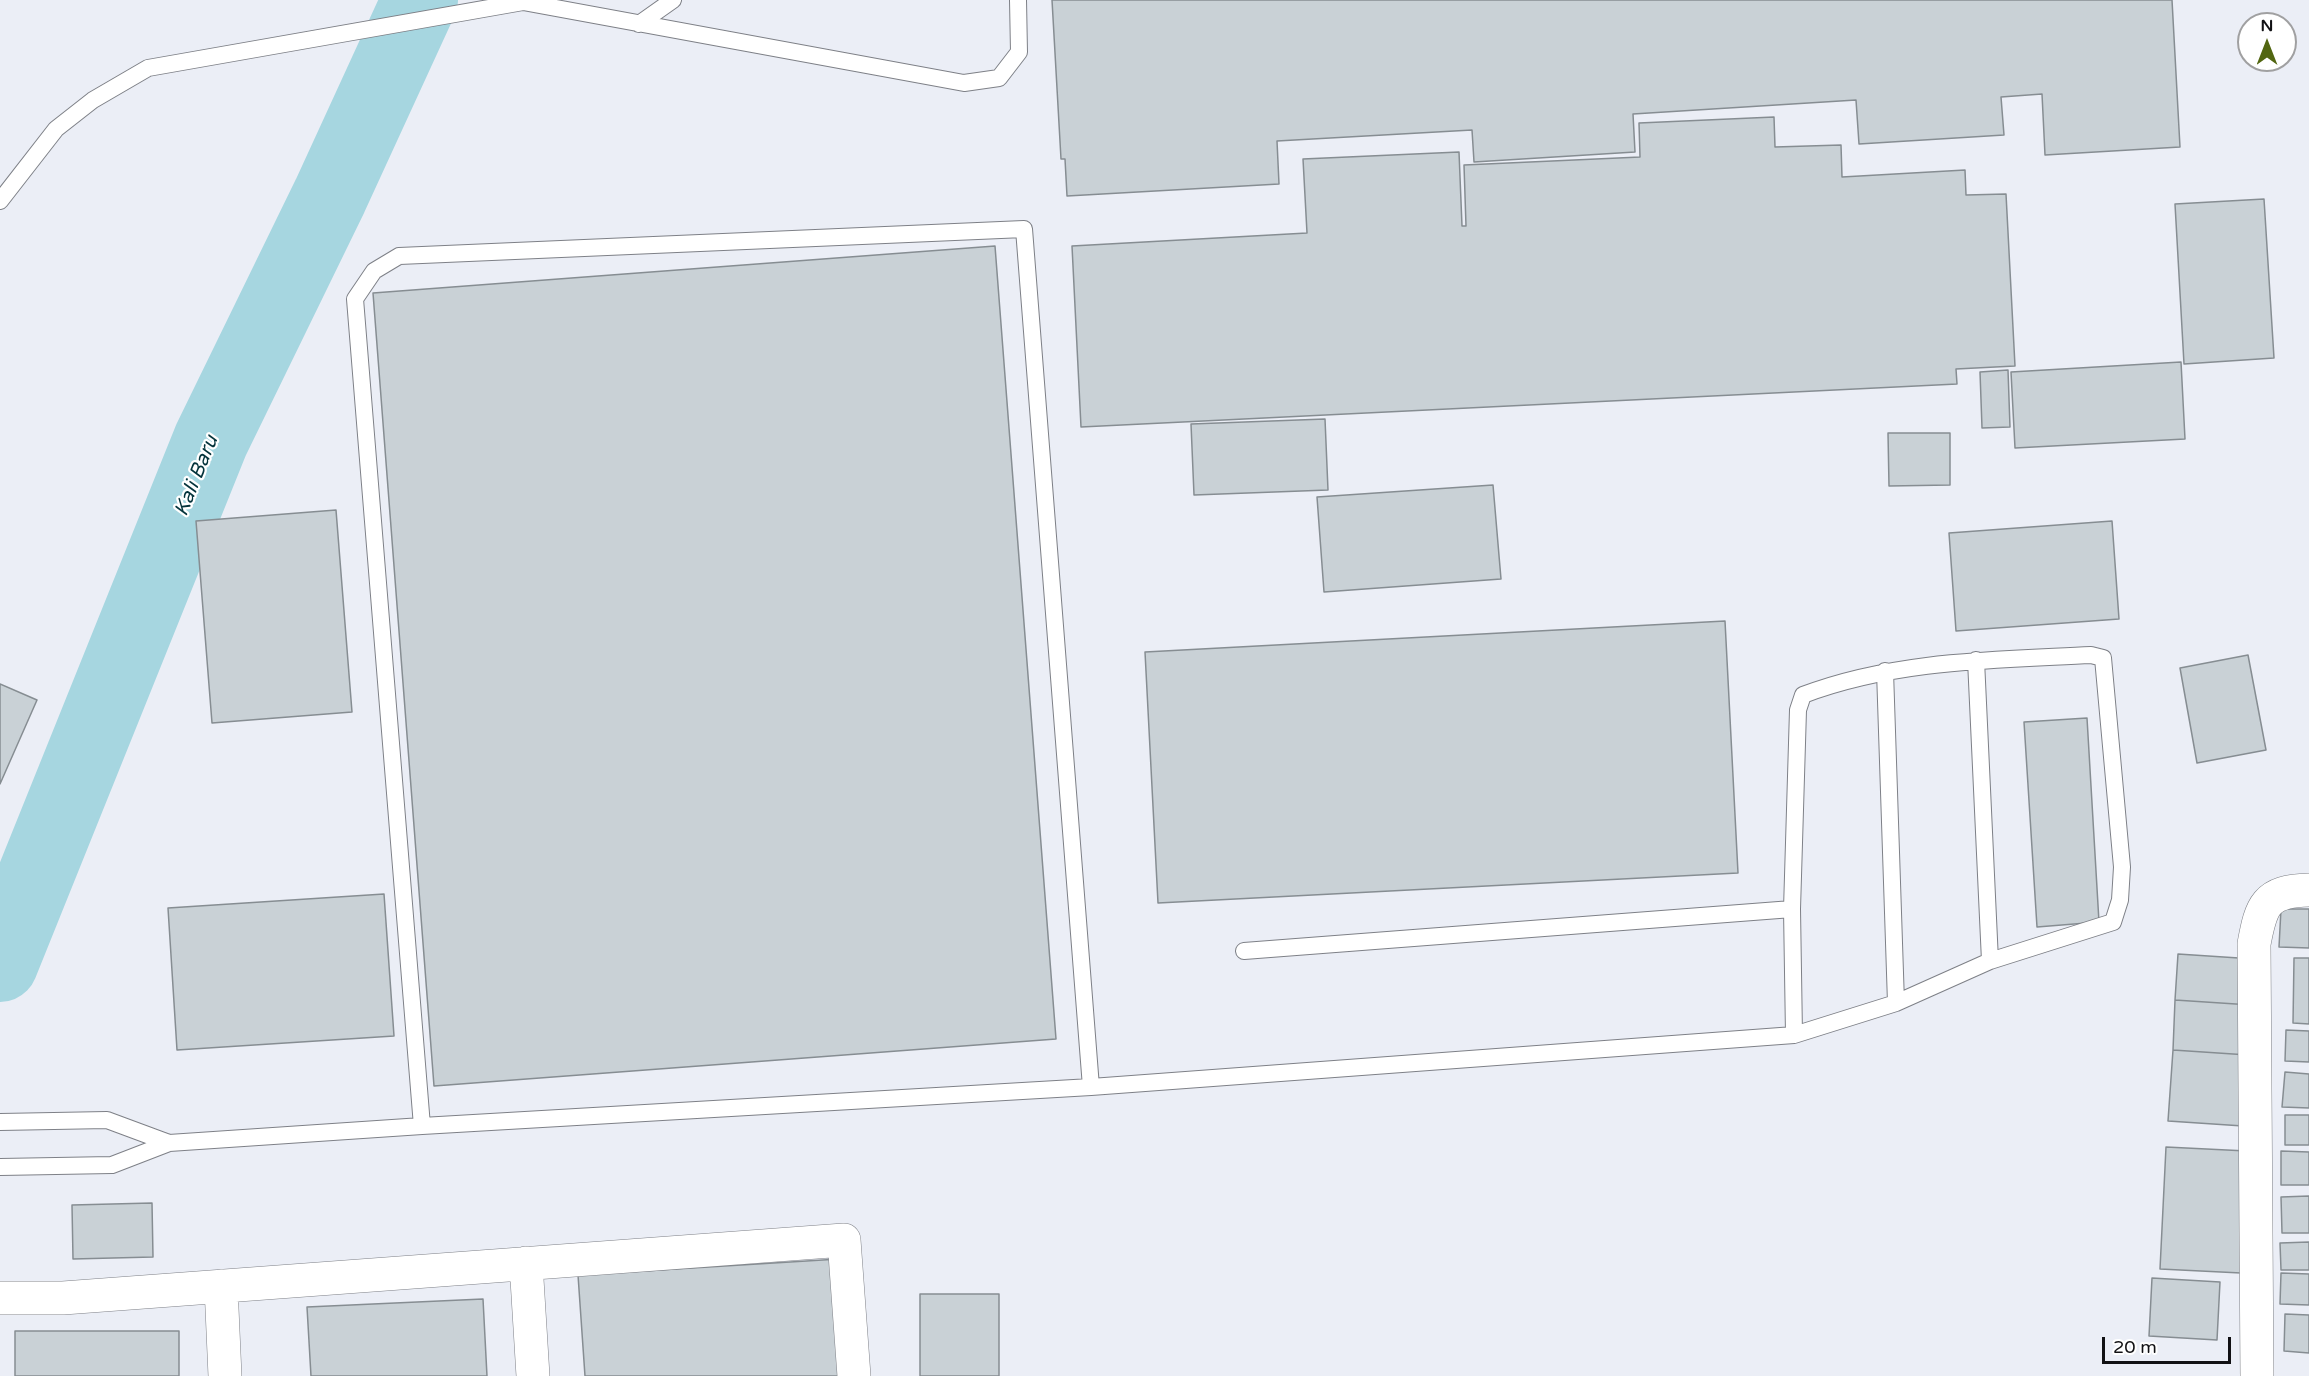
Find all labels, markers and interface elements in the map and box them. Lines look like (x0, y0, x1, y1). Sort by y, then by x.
north arrow (2237, 12, 2297, 72)
text: N (2261, 16, 2273, 36)
water label: Kali Baru (170, 432, 224, 520)
scale bar (2105, 1325, 2234, 1363)
text: 20 m (2113, 1336, 2157, 1358)

